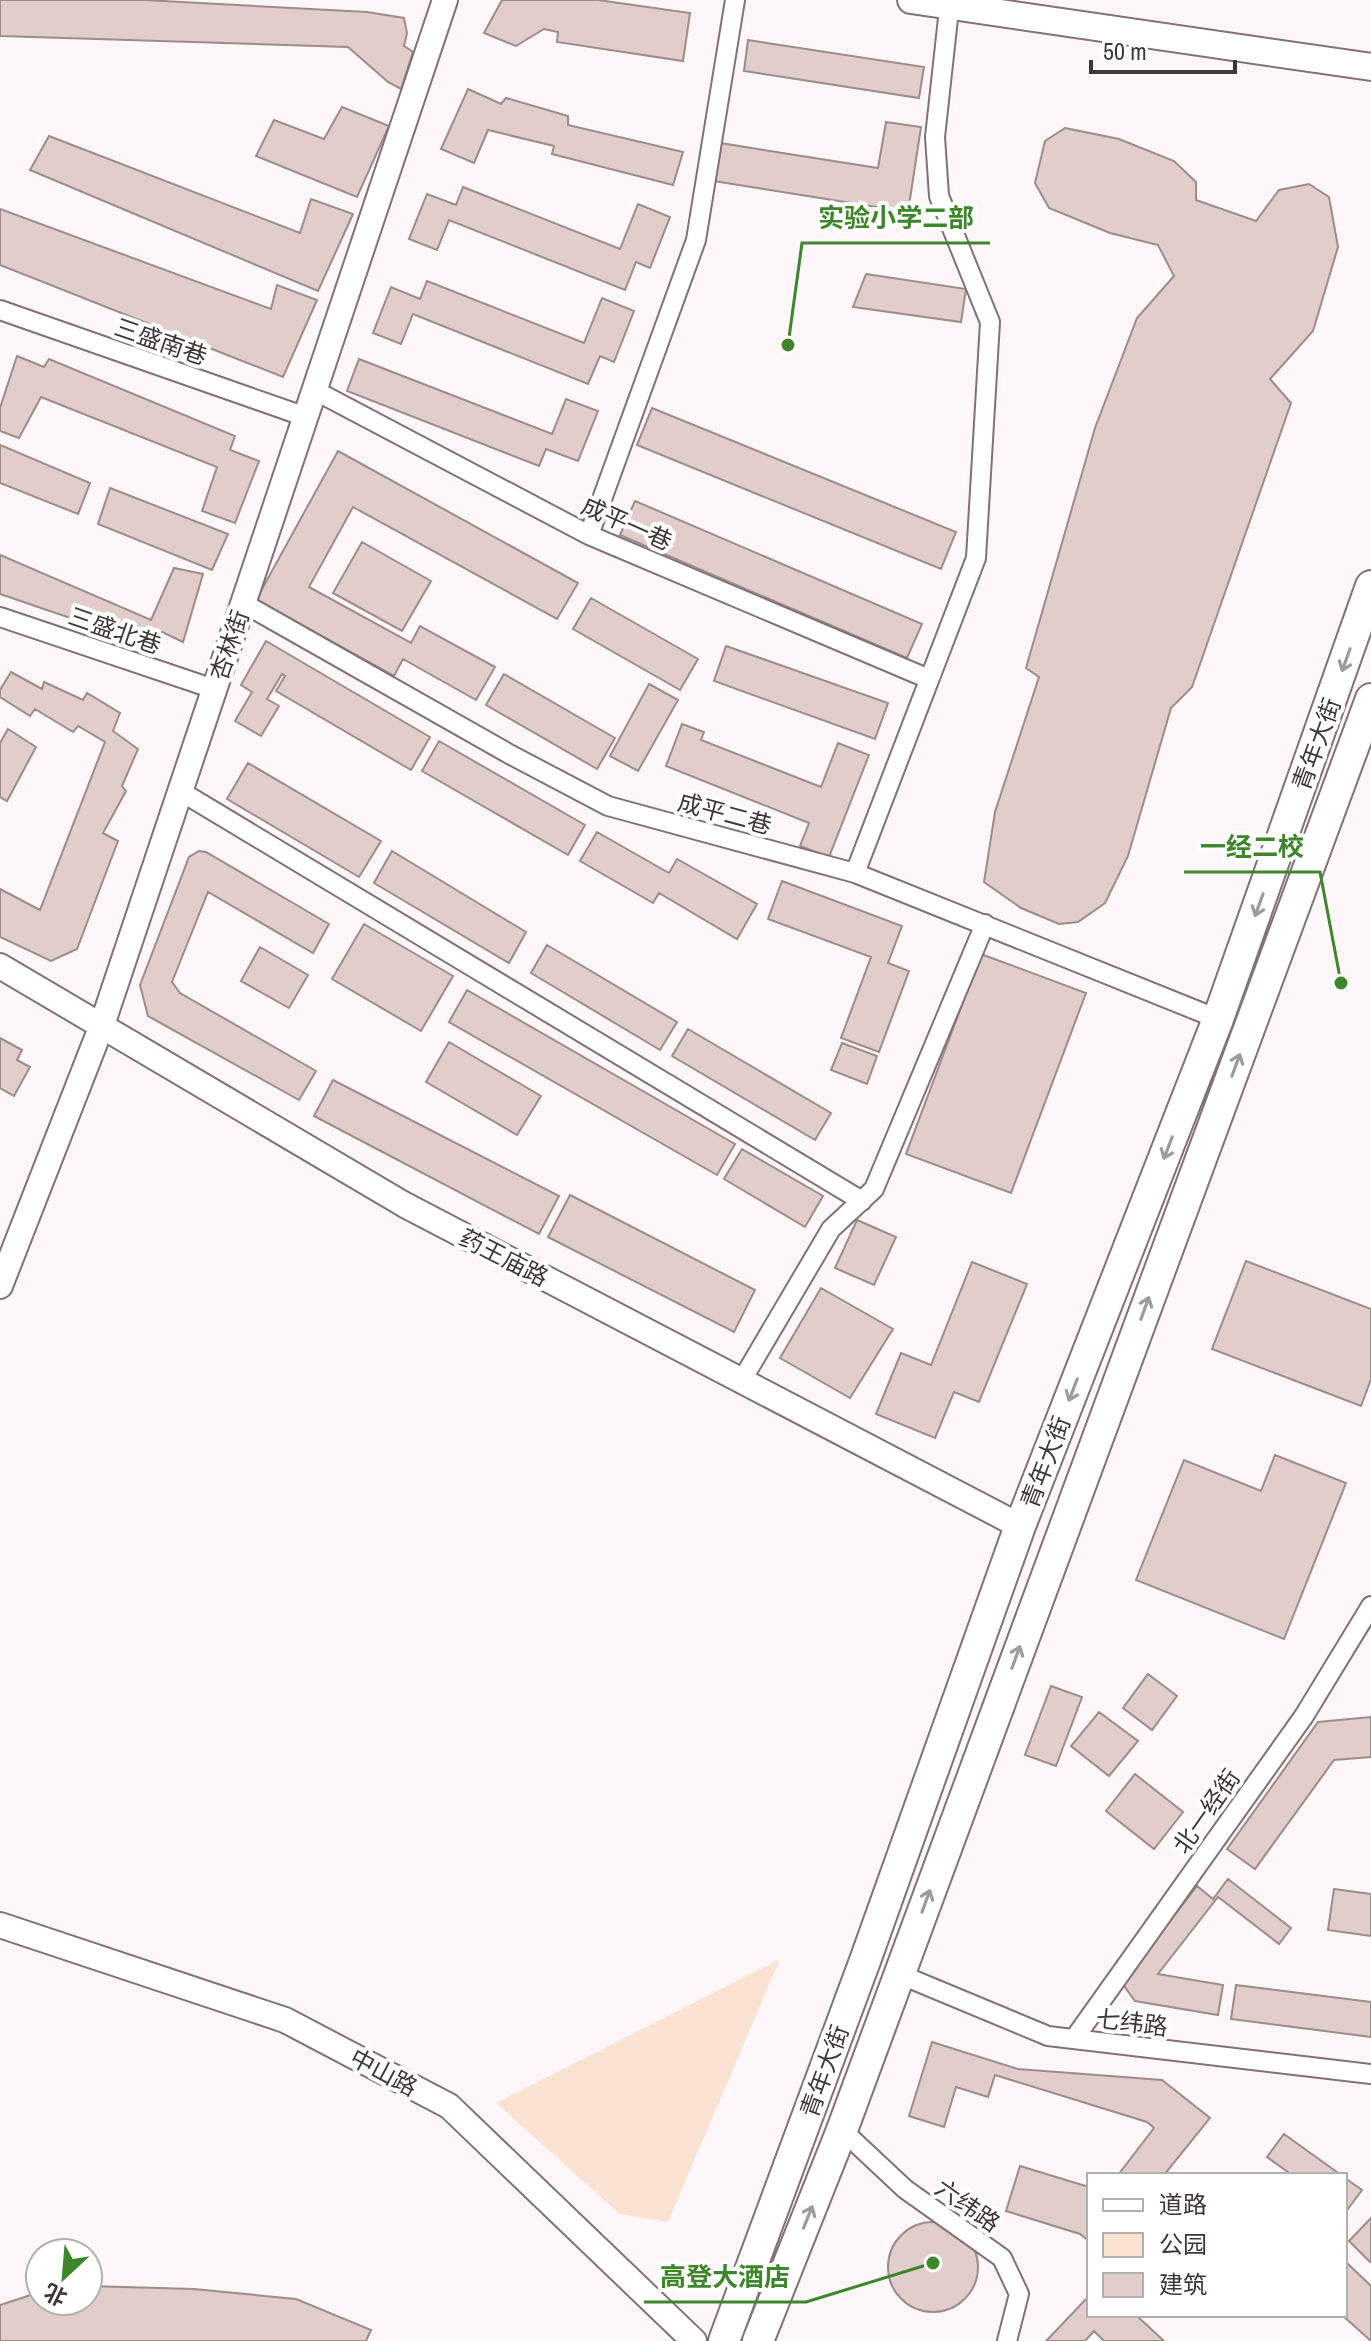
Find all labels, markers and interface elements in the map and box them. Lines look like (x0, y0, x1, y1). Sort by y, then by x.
scale bar (1091, 24, 1235, 74)
text: 50 m (1103, 35, 1147, 67)
callout: 实验小学二部 (802, 193, 990, 243)
text: 实验小学二部 (818, 200, 974, 235)
street label: 三盛南巷 (110, 310, 212, 372)
street label: 成平一巷 (577, 489, 677, 557)
street label: 三盛北巷 (64, 599, 166, 661)
street label: 杏林街 (202, 606, 256, 684)
one-way arrow (1338, 647, 1352, 671)
street label: 青年大街 (1285, 693, 1347, 795)
street label: 成平二巷 (674, 785, 776, 841)
callout: 一经二校 (1184, 822, 1320, 872)
text: 一经二校 (1200, 829, 1304, 864)
one-way arrow (1251, 892, 1265, 916)
one-way arrow (1230, 1053, 1244, 1077)
one-way arrow (1160, 1135, 1174, 1160)
street label: 药王庙路 (454, 1221, 554, 1293)
one-way arrow (1139, 1296, 1154, 1321)
one-way arrow (1065, 1377, 1080, 1402)
street label: 青年大街 (1013, 1411, 1077, 1513)
one-way arrow (1010, 1645, 1024, 1670)
street label: 北一经街 (1165, 1763, 1247, 1859)
one-way arrow (920, 1889, 934, 1914)
street label: 七纬路 (1094, 2002, 1170, 2042)
street label: 青年大街 (793, 2020, 855, 2122)
street label: 中山路 (345, 2041, 423, 2103)
street label: 六纬路 (929, 2171, 1007, 2239)
legend (1087, 2173, 1347, 2317)
text: 道路 (1159, 2188, 1207, 2220)
one-way arrow (802, 2205, 816, 2230)
text: 公园 (1159, 2228, 1207, 2260)
north arrow (24, 2237, 104, 2317)
callout: 高登大酒店 (644, 2252, 806, 2302)
text: 高登大酒店 (660, 2259, 790, 2294)
text: 建筑 (1159, 2268, 1207, 2300)
text: 北 (39, 2277, 72, 2313)

